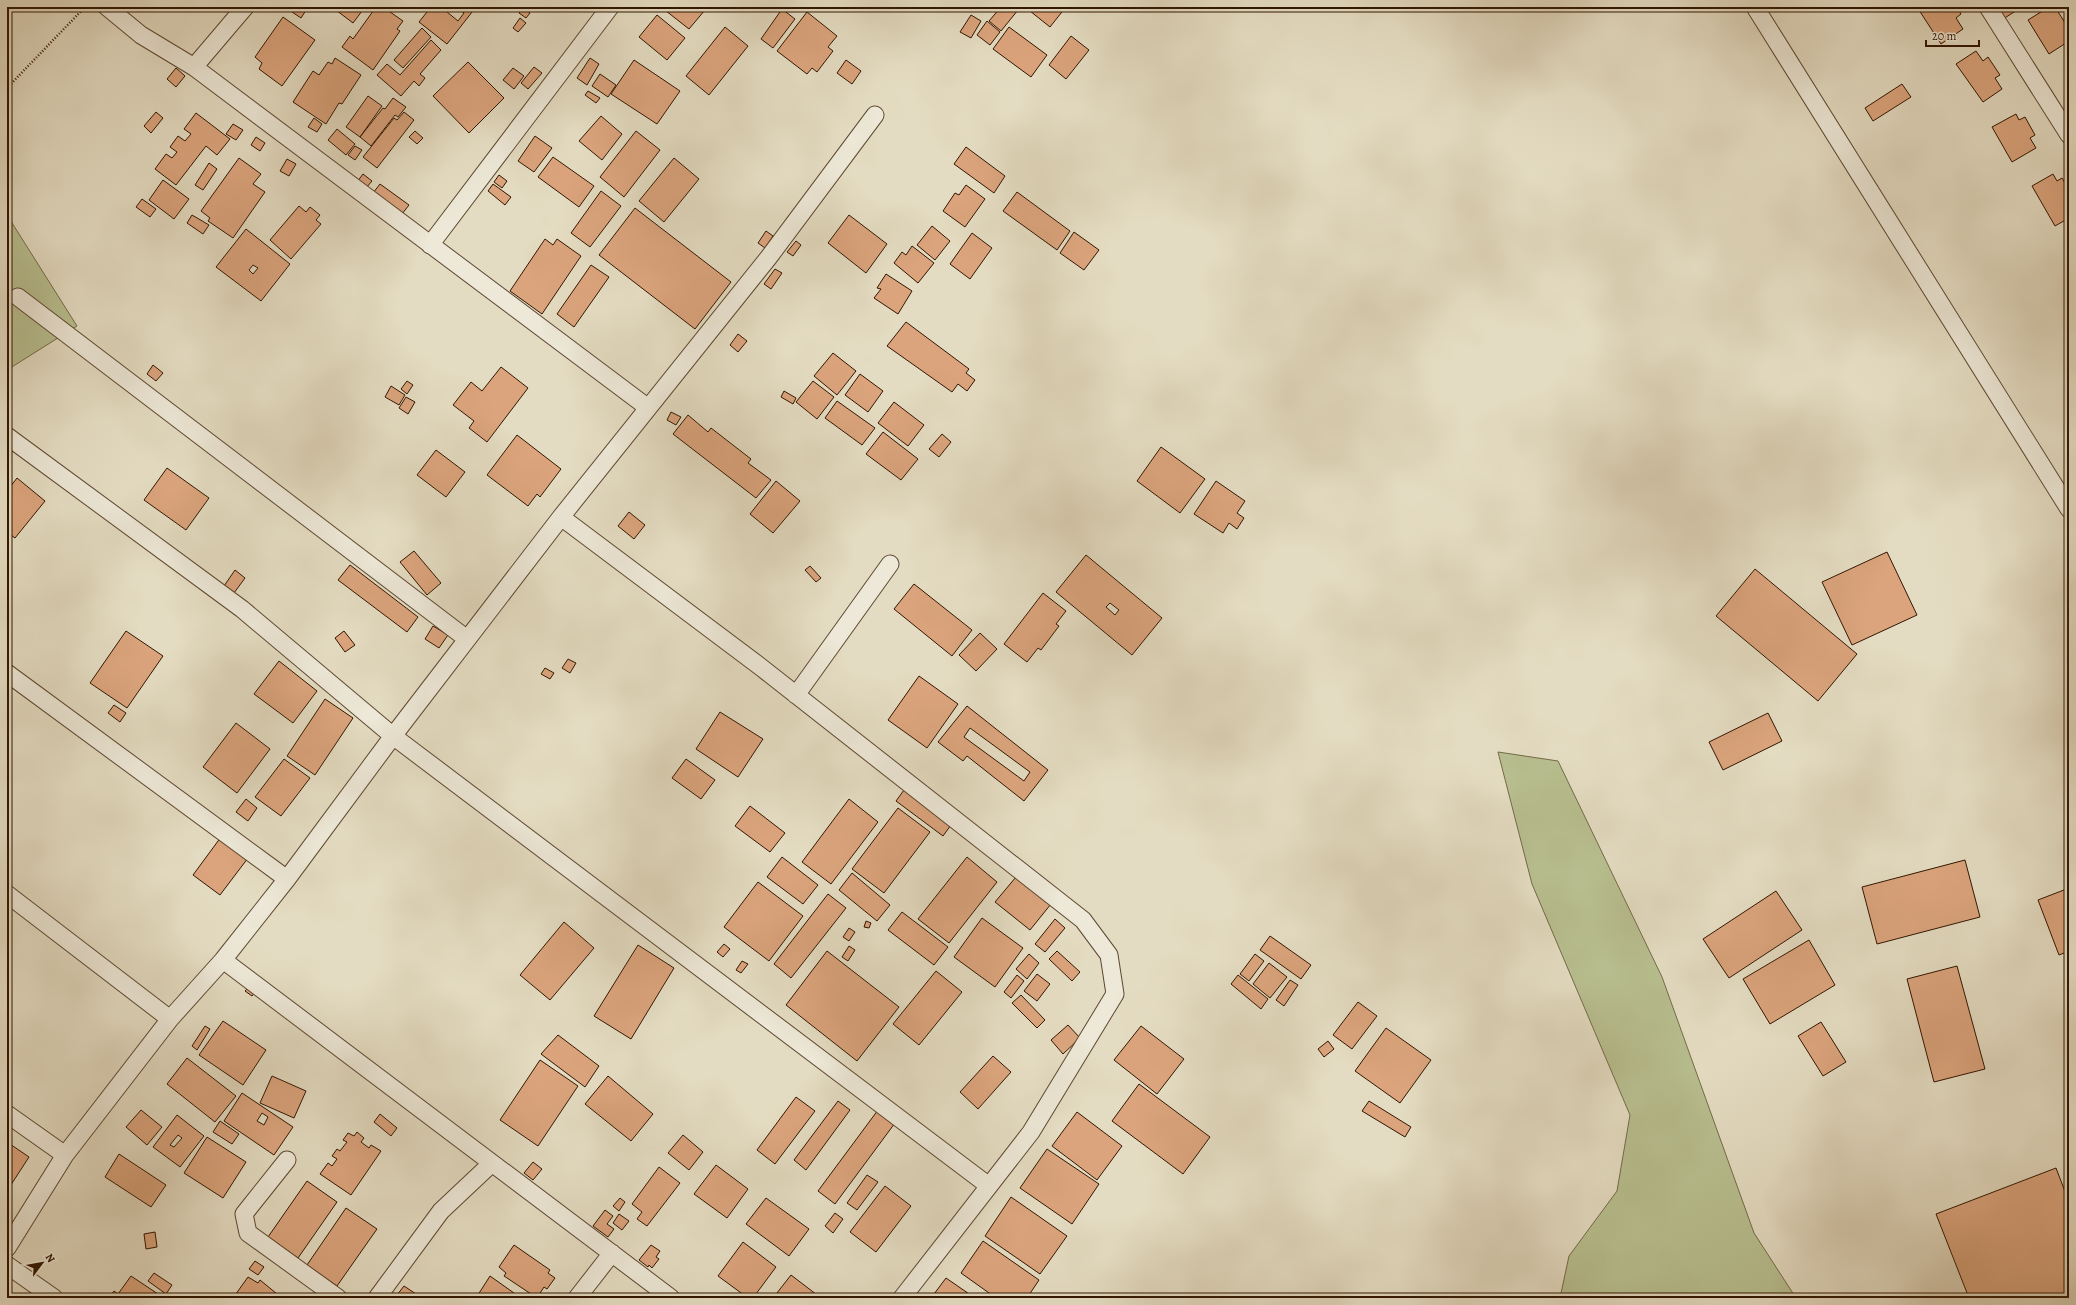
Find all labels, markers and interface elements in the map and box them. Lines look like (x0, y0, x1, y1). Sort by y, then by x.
scale bar (1926, 22, 1979, 48)
text: 20 m (1932, 28, 1956, 44)
north arrow (22, 1243, 62, 1283)
text: N (42, 1251, 59, 1265)

